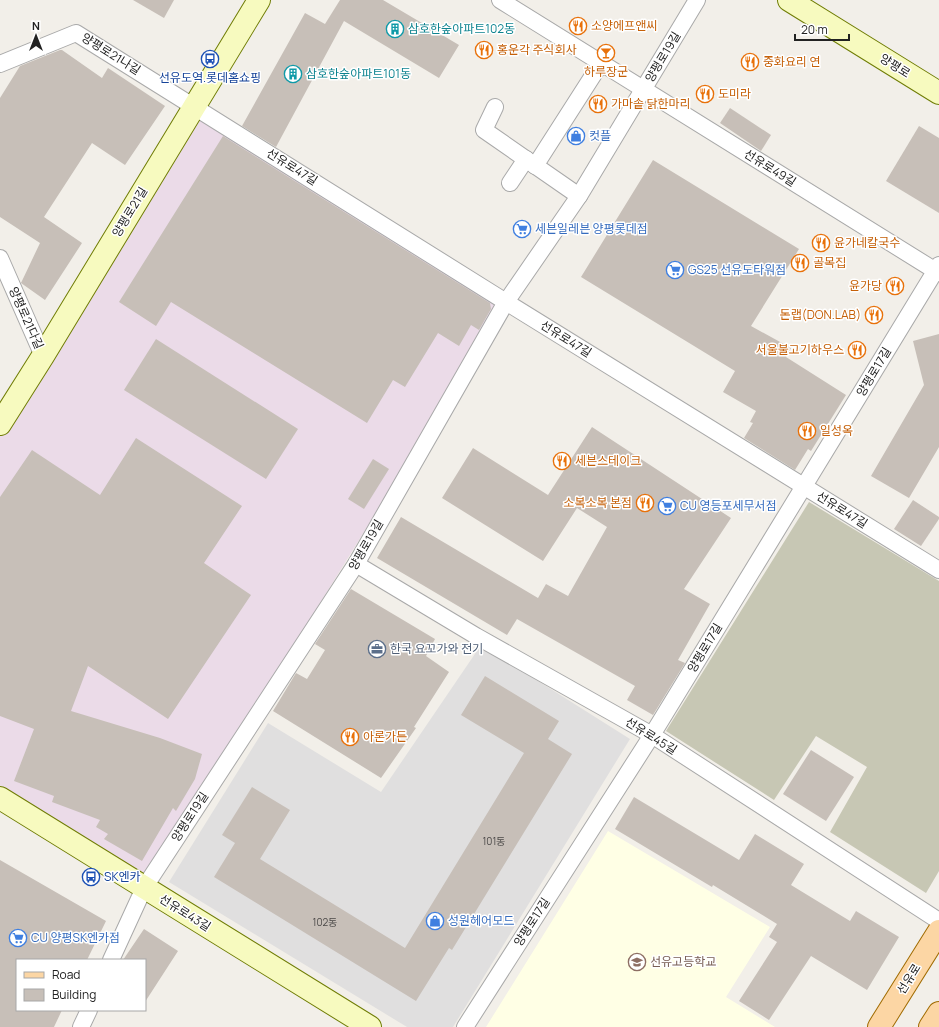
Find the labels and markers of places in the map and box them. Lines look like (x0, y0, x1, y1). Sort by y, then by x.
restaurant icon: 소양에프앤씨 (568, 16, 588, 36)
place label: 소양에프앤씨 (591, 17, 657, 34)
building icon: 삼호한숲아파트102동 (385, 19, 405, 39)
place label: 삼호한숲아파트102동 (408, 20, 515, 37)
restaurant icon: 홍운각 주식회사 (474, 40, 494, 60)
place label: 홍운각 주식회사 (497, 41, 577, 58)
bar icon: 하루장군 (596, 43, 616, 63)
bus stop icon: 선유도역.롯데홈쇼핑 (200, 49, 220, 69)
restaurant icon: 중화요리 연 (740, 52, 760, 72)
place label: 중화요리 연 (763, 53, 821, 70)
place label: 하루장군 (584, 63, 628, 80)
building icon: 삼호한숲아파트101동 (283, 64, 303, 84)
place label: 삼호한숲아파트101동 (306, 65, 411, 82)
place label: 선유도역.롯데홈쇼핑 (159, 69, 261, 86)
restaurant icon: 도미라 (695, 84, 715, 104)
place label: 도미라 (718, 85, 751, 102)
restaurant icon: 가마솥 닭한마리 (588, 94, 608, 114)
place label: 가마솥 닭한마리 (611, 95, 691, 112)
shop icon: 컷플 (566, 126, 586, 146)
place label: 컷플 (589, 127, 611, 144)
supermarket icon: 세븐일레븐 양평롯데점 (512, 219, 532, 239)
place label: 세븐일레븐 양평롯데점 (535, 220, 648, 237)
restaurant icon: 윤가네칼국수 (811, 233, 831, 253)
place label: 윤가네칼국수 (834, 234, 900, 251)
restaurant icon: 골목집 (790, 253, 810, 273)
place label: 골목집 (813, 254, 846, 271)
supermarket icon: GS25 선유도타워점 (665, 260, 685, 280)
place label: GS25 선유도타워점 (688, 261, 786, 278)
restaurant icon: 윤가당 (885, 276, 905, 296)
place label: 윤가당 (849, 277, 882, 294)
restaurant icon: 돈랩(DON.LAB) (864, 305, 884, 325)
place label: 돈랩(DON.LAB) (780, 306, 861, 323)
restaurant icon: 서울불고기하우스 (847, 340, 867, 360)
place label: 서울불고기하우스 (756, 341, 844, 358)
restaurant icon: 일성옥 (797, 421, 817, 441)
place label: 일성옥 (820, 422, 853, 439)
restaurant icon: 세븐스테이크 (552, 451, 572, 471)
place label: 세븐스테이크 (575, 452, 641, 469)
restaurant icon: 소복소복 본점 (635, 493, 655, 513)
place label: 소복소복 본점 (563, 494, 632, 511)
supermarket icon: CU 영등포세무서점 (657, 496, 677, 516)
place label: CU 영등포세무서점 (680, 497, 777, 514)
office icon: 한국 요꼬가와 전기 (367, 639, 387, 659)
place label: 한국 요꼬가와 전기 (390, 640, 483, 657)
restaurant icon: 아론가든 (340, 727, 360, 747)
place label: 아론가든 (363, 728, 407, 745)
bus stop icon: SK엔카 (81, 867, 101, 887)
place label: SK엔카 (104, 868, 141, 885)
shop icon: 성원헤어모드 (425, 911, 445, 931)
place label: 성원헤어모드 (448, 912, 514, 929)
supermarket icon: CU 양평SK엔카점 (8, 928, 28, 948)
place label: CU 양평SK엔카점 (31, 929, 120, 946)
school or university icon: 선유고등학교 (627, 952, 647, 972)
place label: 선유고등학교 (650, 953, 716, 970)

